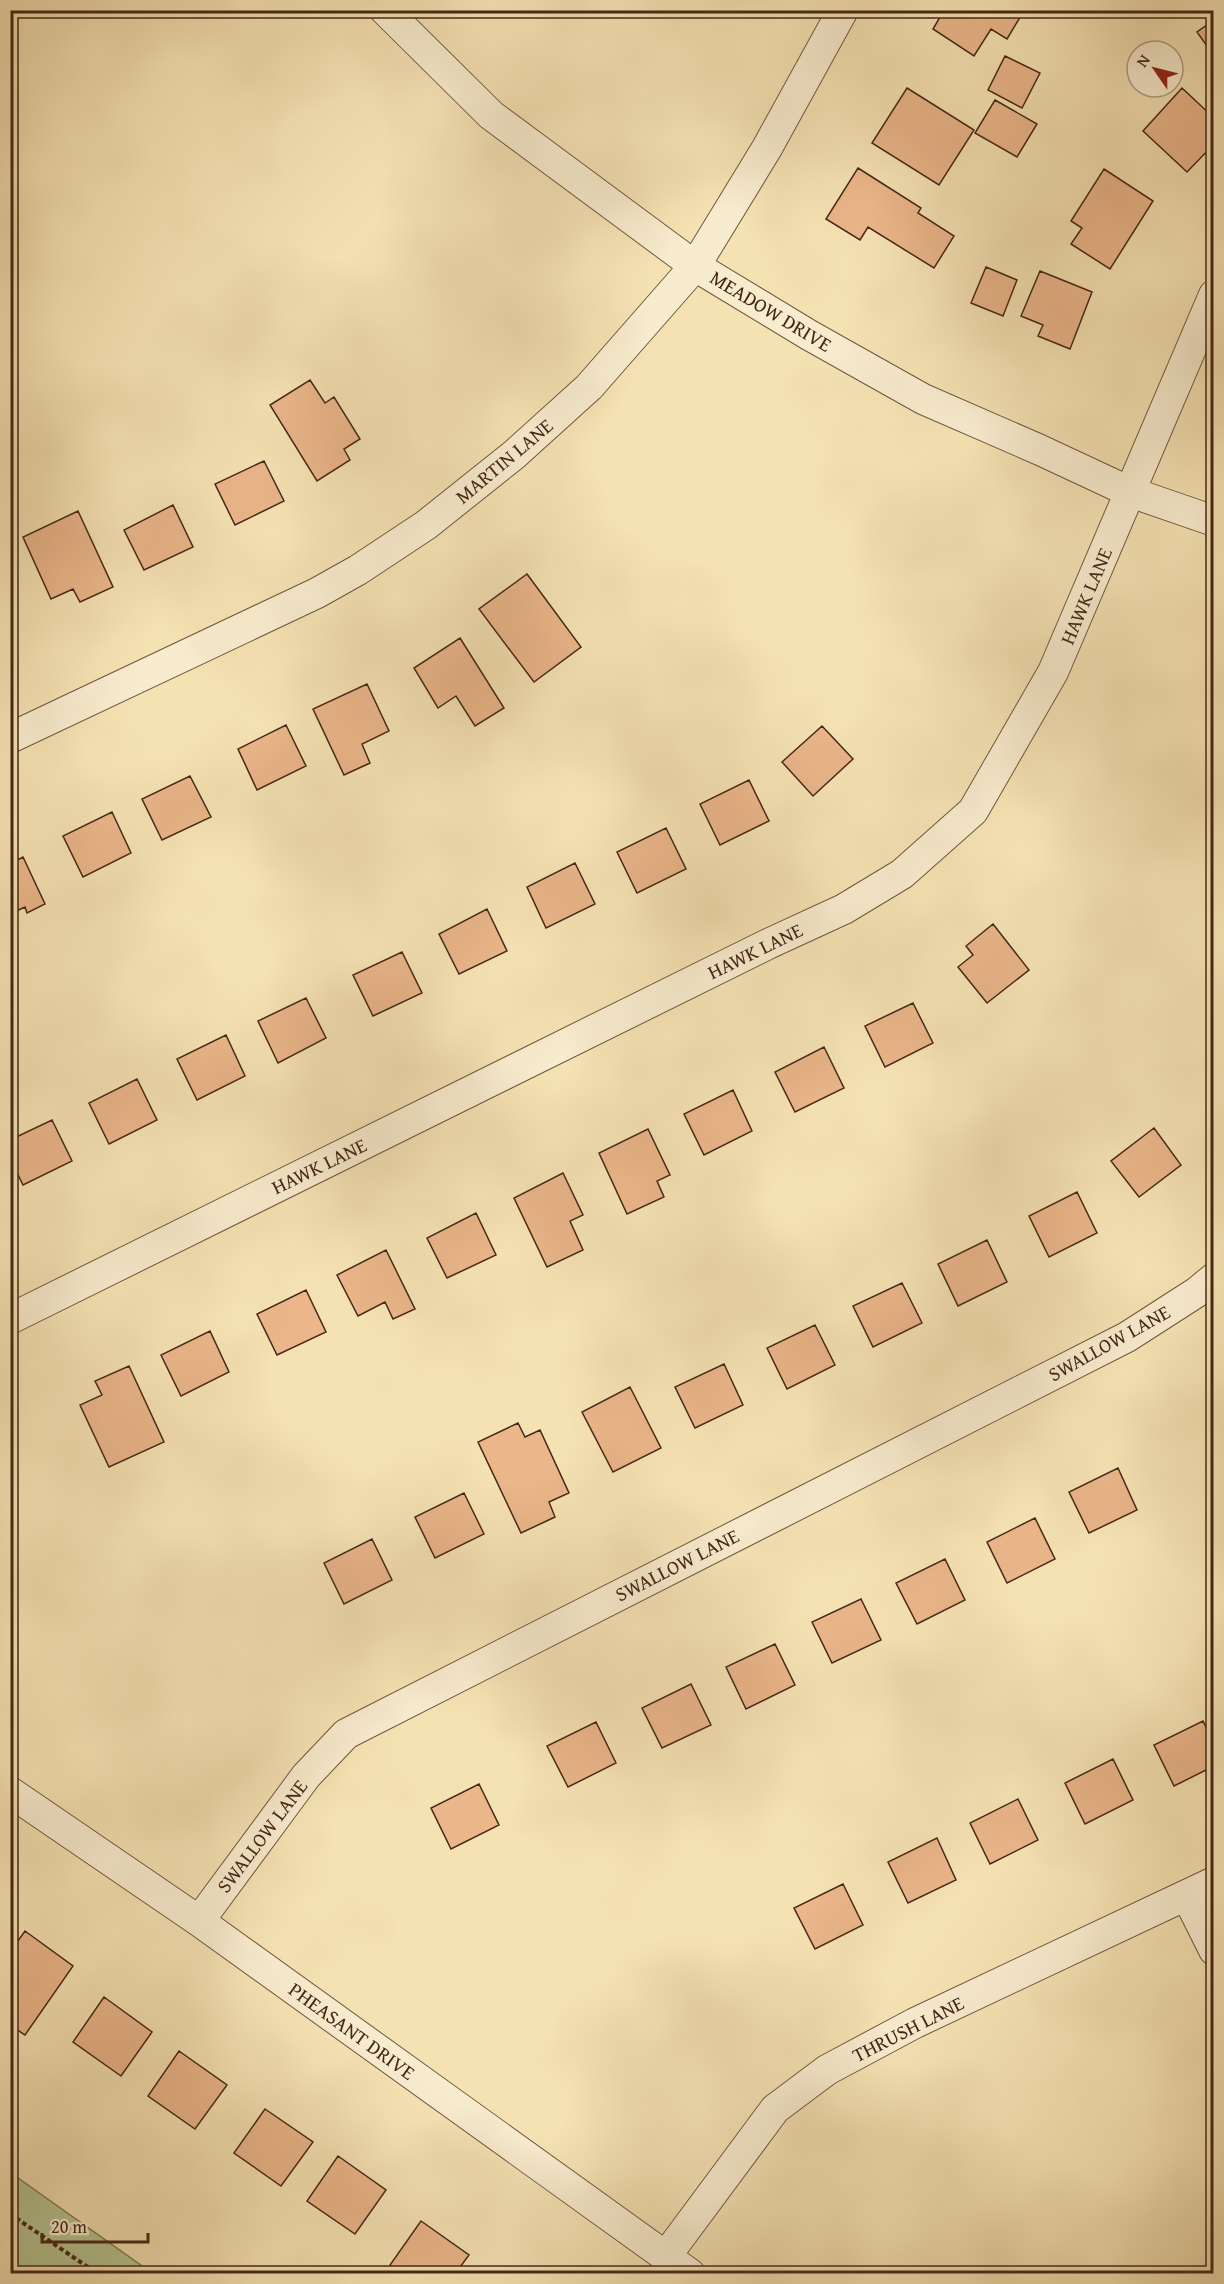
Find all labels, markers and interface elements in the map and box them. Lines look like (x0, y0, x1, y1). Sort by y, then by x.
north arrow (1125, 39, 1185, 99)
text: N (1130, 49, 1156, 72)
street label: MEADOW DRIVE (705, 263, 838, 358)
street label: MARTIN LANE (449, 411, 559, 510)
street label: HAWK LANE (1052, 543, 1119, 649)
street label: HAWK LANE (702, 915, 807, 986)
street label: HAWK LANE (266, 1130, 371, 1201)
street label: SWALLOW LANE (1042, 1297, 1175, 1388)
street label: SWALLOW LANE (610, 1521, 744, 1608)
street label: SWALLOW LANE (209, 1773, 314, 1899)
street label: PHEASANT DRIVE (283, 1975, 421, 2086)
street label: THRUSH LANE (847, 1988, 969, 2069)
scale bar (42, 2206, 148, 2244)
text: 20 m (51, 2213, 87, 2240)

